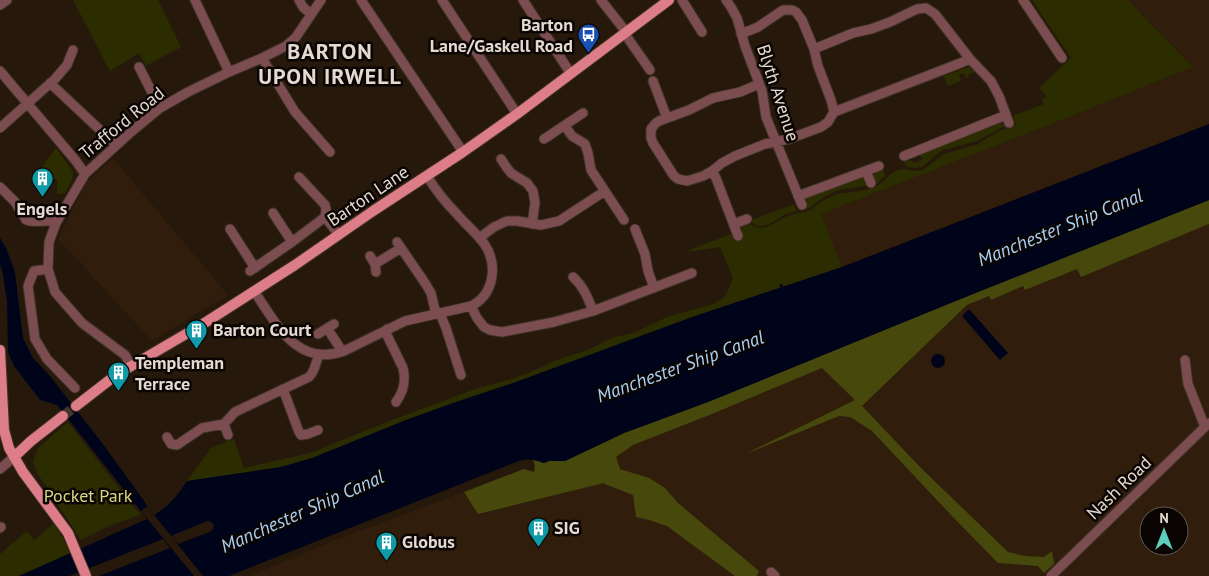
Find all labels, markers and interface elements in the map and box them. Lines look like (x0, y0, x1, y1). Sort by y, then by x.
place label: Barton Lane/Gaskell Road (430, 13, 573, 57)
bus stop icon: Barton Lane/Gaskell Road (577, 23, 601, 54)
district label: BARTON UPON IRWELL (258, 37, 402, 90)
street label: Blyth Avenue (752, 41, 805, 144)
street label: Trafford Road (74, 81, 169, 164)
street label: Barton Lane (323, 160, 413, 231)
building icon: Engels (30, 167, 54, 198)
water label: Manchester Ship Canal (974, 183, 1146, 271)
place label: Engels (17, 197, 68, 220)
building icon: Barton Court (185, 318, 209, 349)
place label: Barton Court (213, 318, 312, 341)
water label: Manchester Ship Canal (593, 325, 767, 407)
place label: Templeman Terrace (135, 351, 224, 395)
building icon: Templeman Terrace (107, 361, 131, 392)
street label: Nash Road (1081, 451, 1156, 524)
water label: Manchester Ship Canal (217, 464, 387, 558)
park label: Pocket Park (44, 484, 133, 507)
north arrow (1139, 506, 1189, 556)
text: N (1159, 509, 1169, 527)
building icon: SIG (526, 516, 550, 547)
place label: SIG (554, 516, 580, 539)
building icon: Globus (374, 530, 398, 561)
place label: Globus (402, 530, 455, 553)

